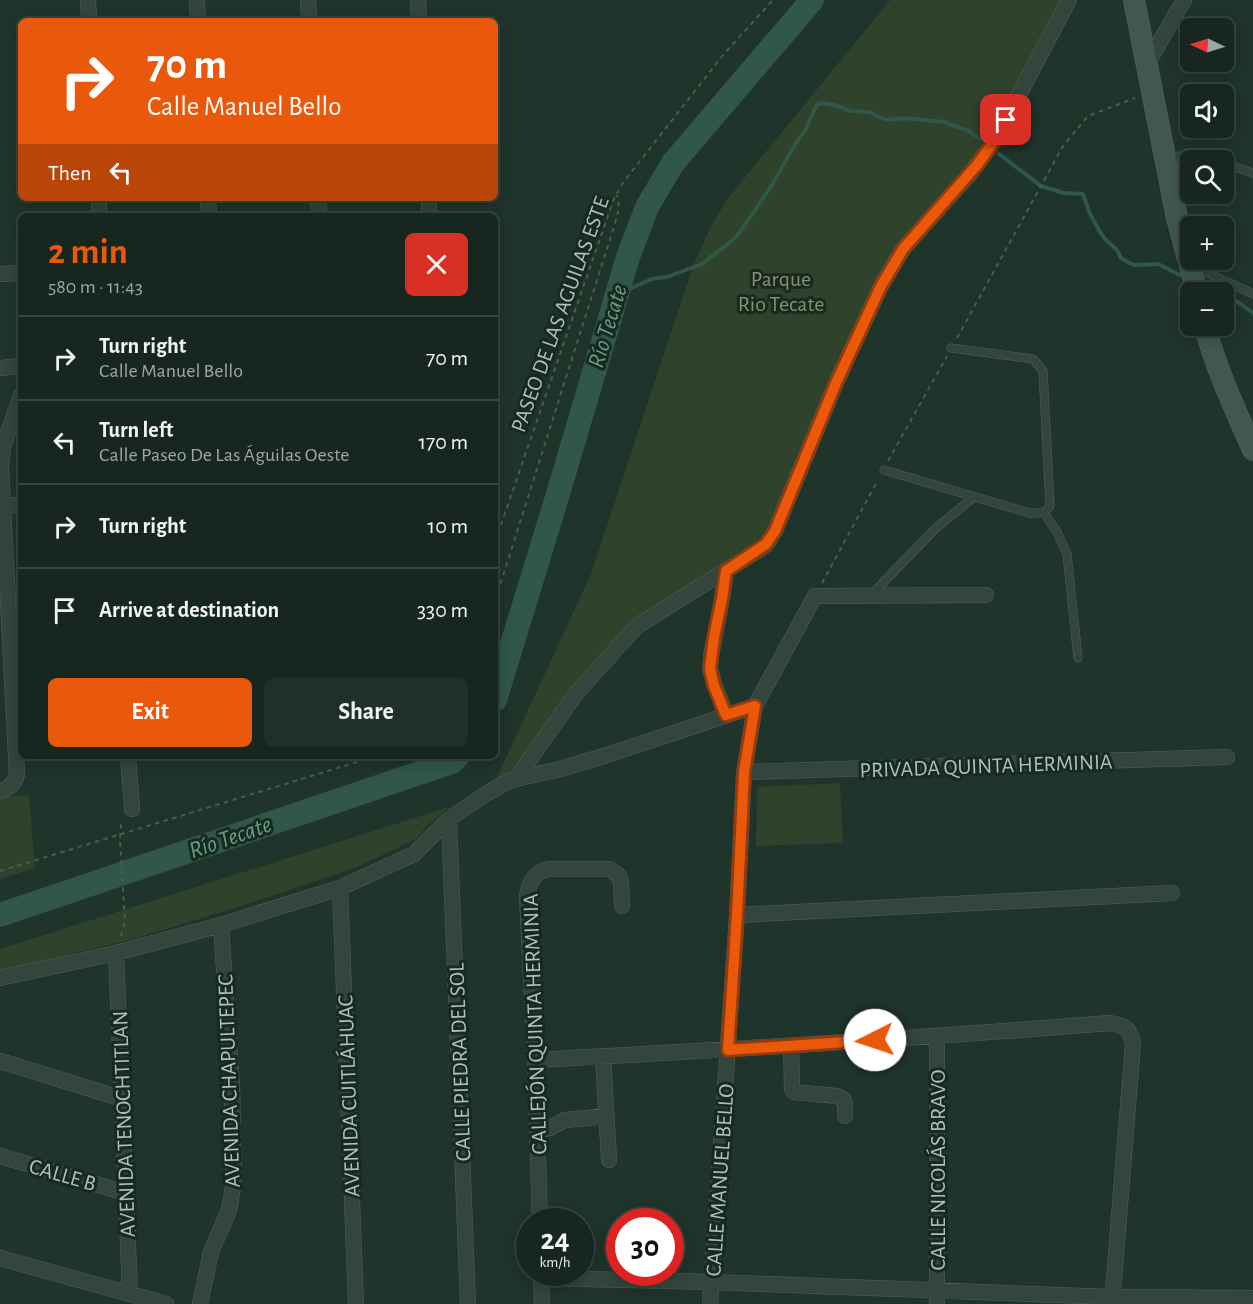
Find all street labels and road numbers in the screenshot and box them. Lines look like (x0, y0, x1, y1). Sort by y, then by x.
street label: PASEO DE LAS AGUILAS ESTE (507, 193, 613, 435)
street label: PRIVADA QUINTA HERMINIA (859, 751, 1113, 781)
street label: CALLEJÓN QUINTA HERMINIA (518, 893, 551, 1155)
street label: CALLE PIEDRA DEL SOL (446, 962, 474, 1162)
street label: AVENIDA CHAPULTEPEC (214, 974, 244, 1188)
street label: AVENIDA CUITLÁHUAC (333, 995, 364, 1197)
street label: AVENIDA TENOCHTITLAN (109, 1010, 139, 1238)
street label: CALLE NICOLÁS BRAVO (926, 1070, 949, 1270)
street label: CALLE MANUEL BELLO (702, 1083, 738, 1277)
street label: CALLE B (27, 1155, 99, 1195)

